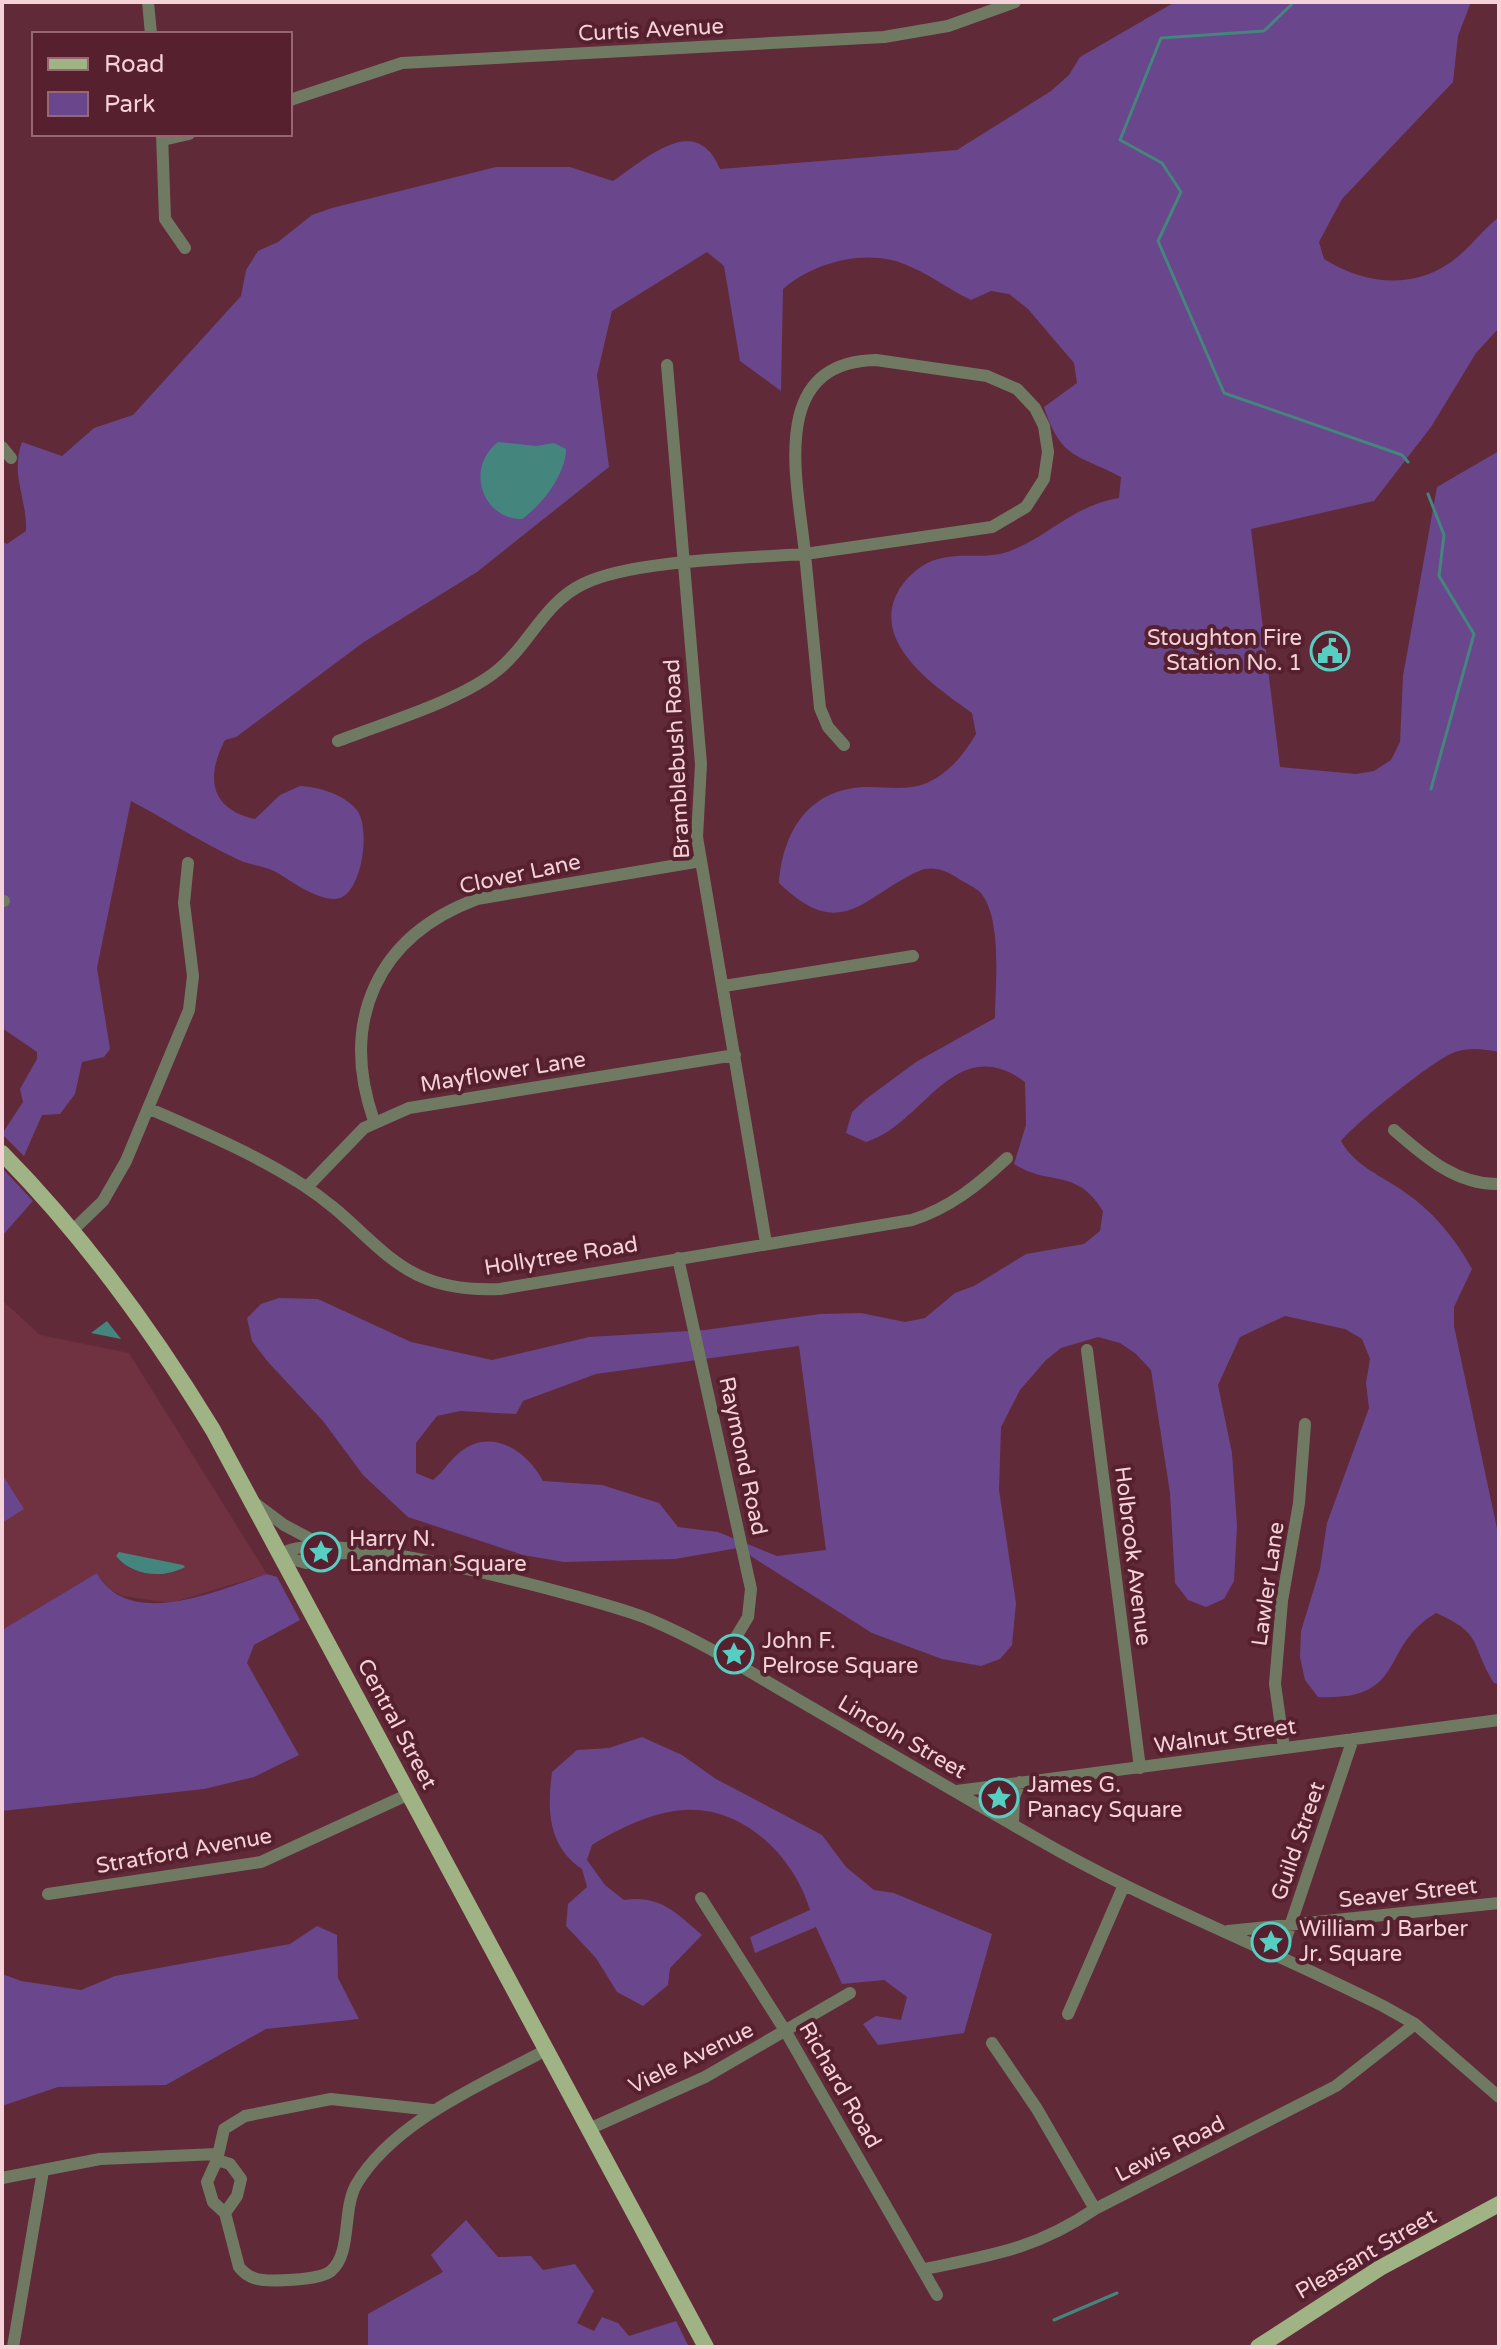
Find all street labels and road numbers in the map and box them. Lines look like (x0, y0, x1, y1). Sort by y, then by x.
street label: Curtis Avenue (578, 13, 724, 47)
street label: Bramblebush Road (659, 658, 695, 860)
street label: Clover Lane (457, 848, 583, 900)
street label: Mayflower Lane (418, 1046, 588, 1098)
street label: Hollytree Road (482, 1231, 640, 1281)
street label: Raymond Road (713, 1374, 773, 1538)
street label: Holbrook Avenue (1109, 1465, 1157, 1647)
street label: Lawler Lane (1246, 1520, 1290, 1648)
street label: Central Street (352, 1654, 442, 1794)
street label: Lincoln Street (833, 1690, 971, 1784)
street label: Walnut Street (1152, 1713, 1298, 1759)
street label: Guild Street (1266, 1778, 1330, 1904)
street label: Stratford Avenue (94, 1823, 274, 1879)
street label: Seaver Street (1337, 1873, 1479, 1913)
street label: Viele Avenue (624, 2017, 758, 2099)
street label: Richard Road (793, 2017, 887, 2153)
street label: Lewis Road (1111, 2110, 1229, 2188)
street label: Pleasant Street (1291, 2203, 1441, 2305)

